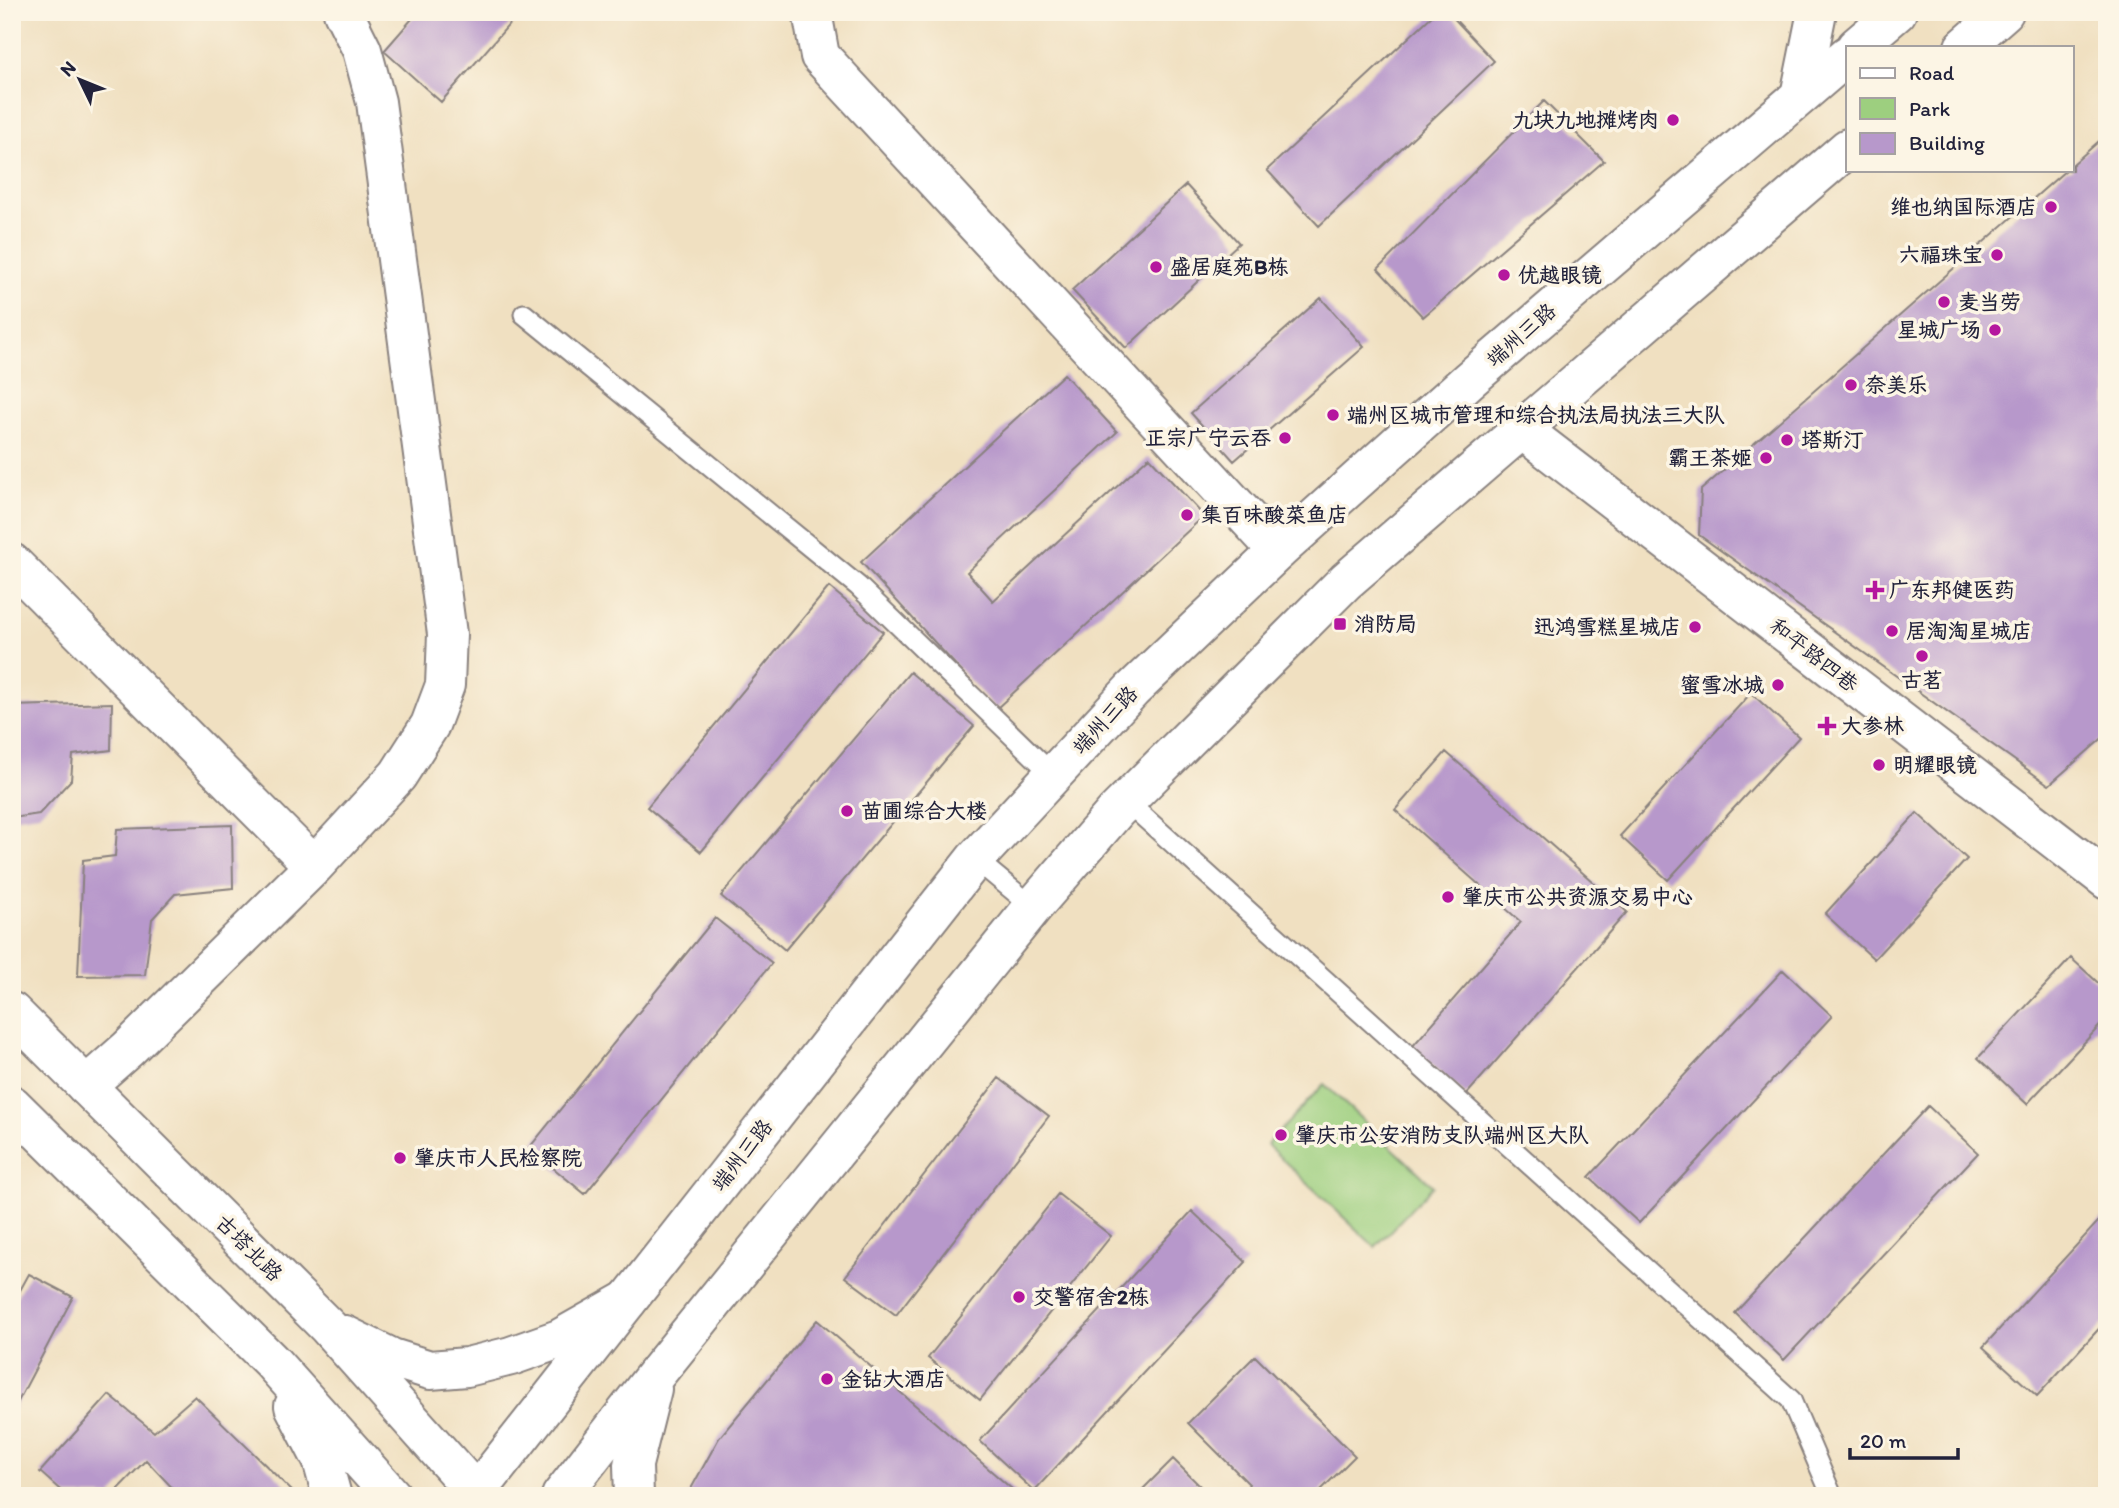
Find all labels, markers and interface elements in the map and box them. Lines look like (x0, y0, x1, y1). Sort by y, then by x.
north arrow (46, 46, 116, 116)
legend (1846, 46, 2074, 172)
text: N (55, 56, 81, 81)
text: Road (1909, 60, 1955, 85)
text: Park (1909, 96, 1951, 121)
place label: 九块九地摊烤肉 (1512, 107, 1659, 132)
marker: 九块九地摊烤肉 (1665, 112, 1681, 128)
text: Building (1909, 130, 1985, 155)
place label: 维也纳国际酒店 (1890, 194, 2037, 219)
marker: 维也纳国际酒店 (2043, 199, 2059, 215)
place label: 六福珠宝 (1899, 242, 1983, 267)
marker: 六福珠宝 (1989, 247, 2005, 263)
place label: 盛居庭苑B栋 (1170, 254, 1289, 279)
marker: 盛居庭苑B栋 (1148, 259, 1164, 275)
place label: 优越眼镜 (1518, 262, 1602, 287)
marker: 优越眼镜 (1496, 267, 1512, 283)
place label: 麦当劳 (1958, 289, 2021, 314)
marker: 麦当劳 (1936, 294, 1952, 310)
street label: 端州三路 (1481, 298, 1561, 372)
place label: 星城广场 (1897, 317, 1981, 342)
marker: 星城广场 (1987, 322, 2003, 338)
place label: 奈美乐 (1865, 372, 1928, 397)
marker: 奈美乐 (1843, 377, 1859, 393)
place label: 端州区城市管理和综合执法局执法三大队 (1347, 402, 1725, 427)
marker: 端州区城市管理和综合执法局执法三大队 (1325, 407, 1341, 423)
place label: 正宗广宁云吞 (1145, 425, 1271, 450)
place label: 塔斯汀 (1801, 427, 1864, 452)
marker: 正宗广宁云吞 (1277, 430, 1293, 446)
marker: 塔斯汀 (1779, 432, 1795, 448)
place label: 霸王茶姬 (1668, 445, 1752, 470)
marker: 霸王茶姬 (1758, 450, 1774, 466)
place label: 集百味酸菜鱼店 (1201, 502, 1348, 527)
marker: 集百味酸菜鱼店 (1179, 507, 1195, 523)
place label: 广东邦健医药 (1889, 577, 2015, 602)
marker: 广东邦健医药 (1867, 582, 1883, 598)
place label: 消防局 (1354, 611, 1417, 636)
street label: 和平路四巷 (1765, 612, 1863, 697)
place label: 迅鸿雪糕星城店 (1534, 614, 1681, 639)
marker: 消防局 (1332, 616, 1348, 632)
place label: 居淘淘星城店 (1906, 618, 2032, 643)
marker: 迅鸿雪糕星城店 (1687, 619, 1703, 635)
marker: 居淘淘星城店 (1884, 623, 1900, 639)
marker: 古茗 (1914, 648, 1930, 664)
place label: 古茗 (1901, 667, 1943, 692)
place label: 蜜雪冰城 (1680, 672, 1764, 697)
marker: 蜜雪冰城 (1770, 677, 1786, 693)
street label: 端州三路 (1067, 680, 1142, 759)
place label: 大参林 (1841, 713, 1904, 738)
marker: 大参林 (1819, 718, 1835, 734)
place label: 明耀眼镜 (1893, 752, 1977, 777)
marker: 明耀眼镜 (1871, 757, 1887, 773)
place label: 苗圃综合大楼 (861, 798, 987, 823)
marker: 苗圃综合大楼 (839, 803, 855, 819)
place label: 肇庆市公共资源交易中心 (1462, 884, 1693, 909)
marker: 肇庆市公共资源交易中心 (1440, 889, 1456, 905)
street label: 端州三路 (706, 1114, 777, 1195)
place label: 肇庆市公安消防支队端州区大队 (1295, 1122, 1589, 1147)
marker: 肇庆市公安消防支队端州区大队 (1273, 1127, 1289, 1143)
place label: 肇庆市人民检察院 (414, 1145, 582, 1170)
marker: 肇庆市人民检察院 (392, 1150, 408, 1166)
street label: 古塔北路 (211, 1209, 288, 1286)
place label: 交警宿舍2栋 (1033, 1284, 1149, 1309)
marker: 交警宿舍2栋 (1011, 1289, 1027, 1305)
place label: 金钻大酒店 (841, 1366, 946, 1391)
marker: 金钻大酒店 (819, 1371, 835, 1387)
scale bar (1850, 1417, 1958, 1461)
text: 20 m (1860, 1428, 1907, 1453)

